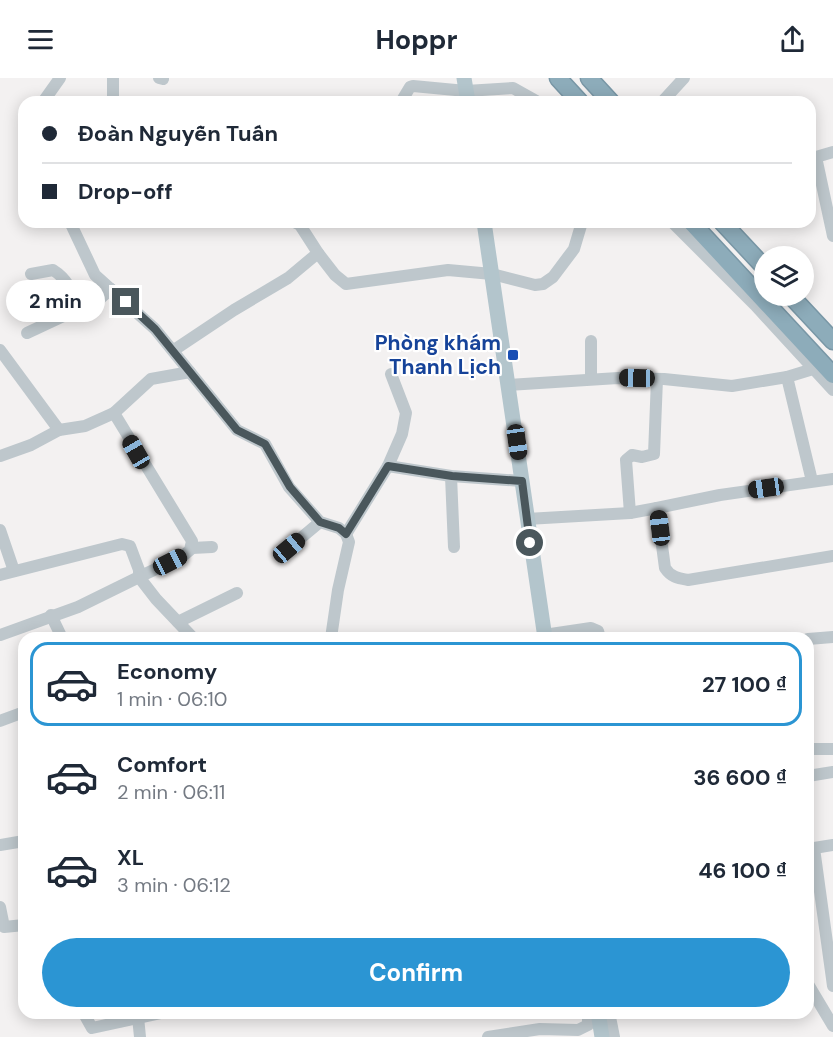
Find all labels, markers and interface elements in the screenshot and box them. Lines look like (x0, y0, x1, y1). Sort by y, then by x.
text: Hoppr (375, 22, 458, 57)
icon: menu (24, 23, 57, 56)
icon: share (776, 23, 809, 56)
text: Đoàn Nguyễn Tuấn (78, 119, 278, 148)
text: Drop-off (78, 177, 173, 206)
map controls (754, 246, 814, 306)
button: layers (754, 246, 814, 306)
callout: 2 min (6, 281, 105, 323)
text: 2 min (29, 288, 82, 314)
route end (112, 288, 139, 315)
place label: Phòng khám Thanh Lịch (375, 329, 501, 381)
marker: Phòng khám Thanh Lịch (506, 348, 520, 362)
car (619, 369, 655, 387)
car (506, 423, 528, 461)
car (119, 432, 153, 472)
car (747, 477, 785, 499)
car (649, 509, 671, 547)
route start (516, 529, 543, 556)
car (269, 530, 309, 566)
car (150, 546, 190, 578)
icon: car (45, 657, 99, 711)
text: Economy (117, 657, 217, 686)
text: 27 100 ₫ (702, 670, 787, 699)
text: 1 min · 06:10 (117, 686, 227, 712)
icon: car (45, 750, 99, 804)
text: Comfort (117, 750, 207, 779)
text: 36 600 ₫ (693, 763, 787, 792)
text: 2 min · 06:11 (117, 779, 225, 805)
icon: car (45, 843, 99, 897)
text: XL (117, 843, 144, 872)
text: 46 100 ₫ (698, 856, 787, 885)
text: 3 min · 06:12 (117, 872, 231, 898)
button: Confirm (42, 938, 790, 1007)

